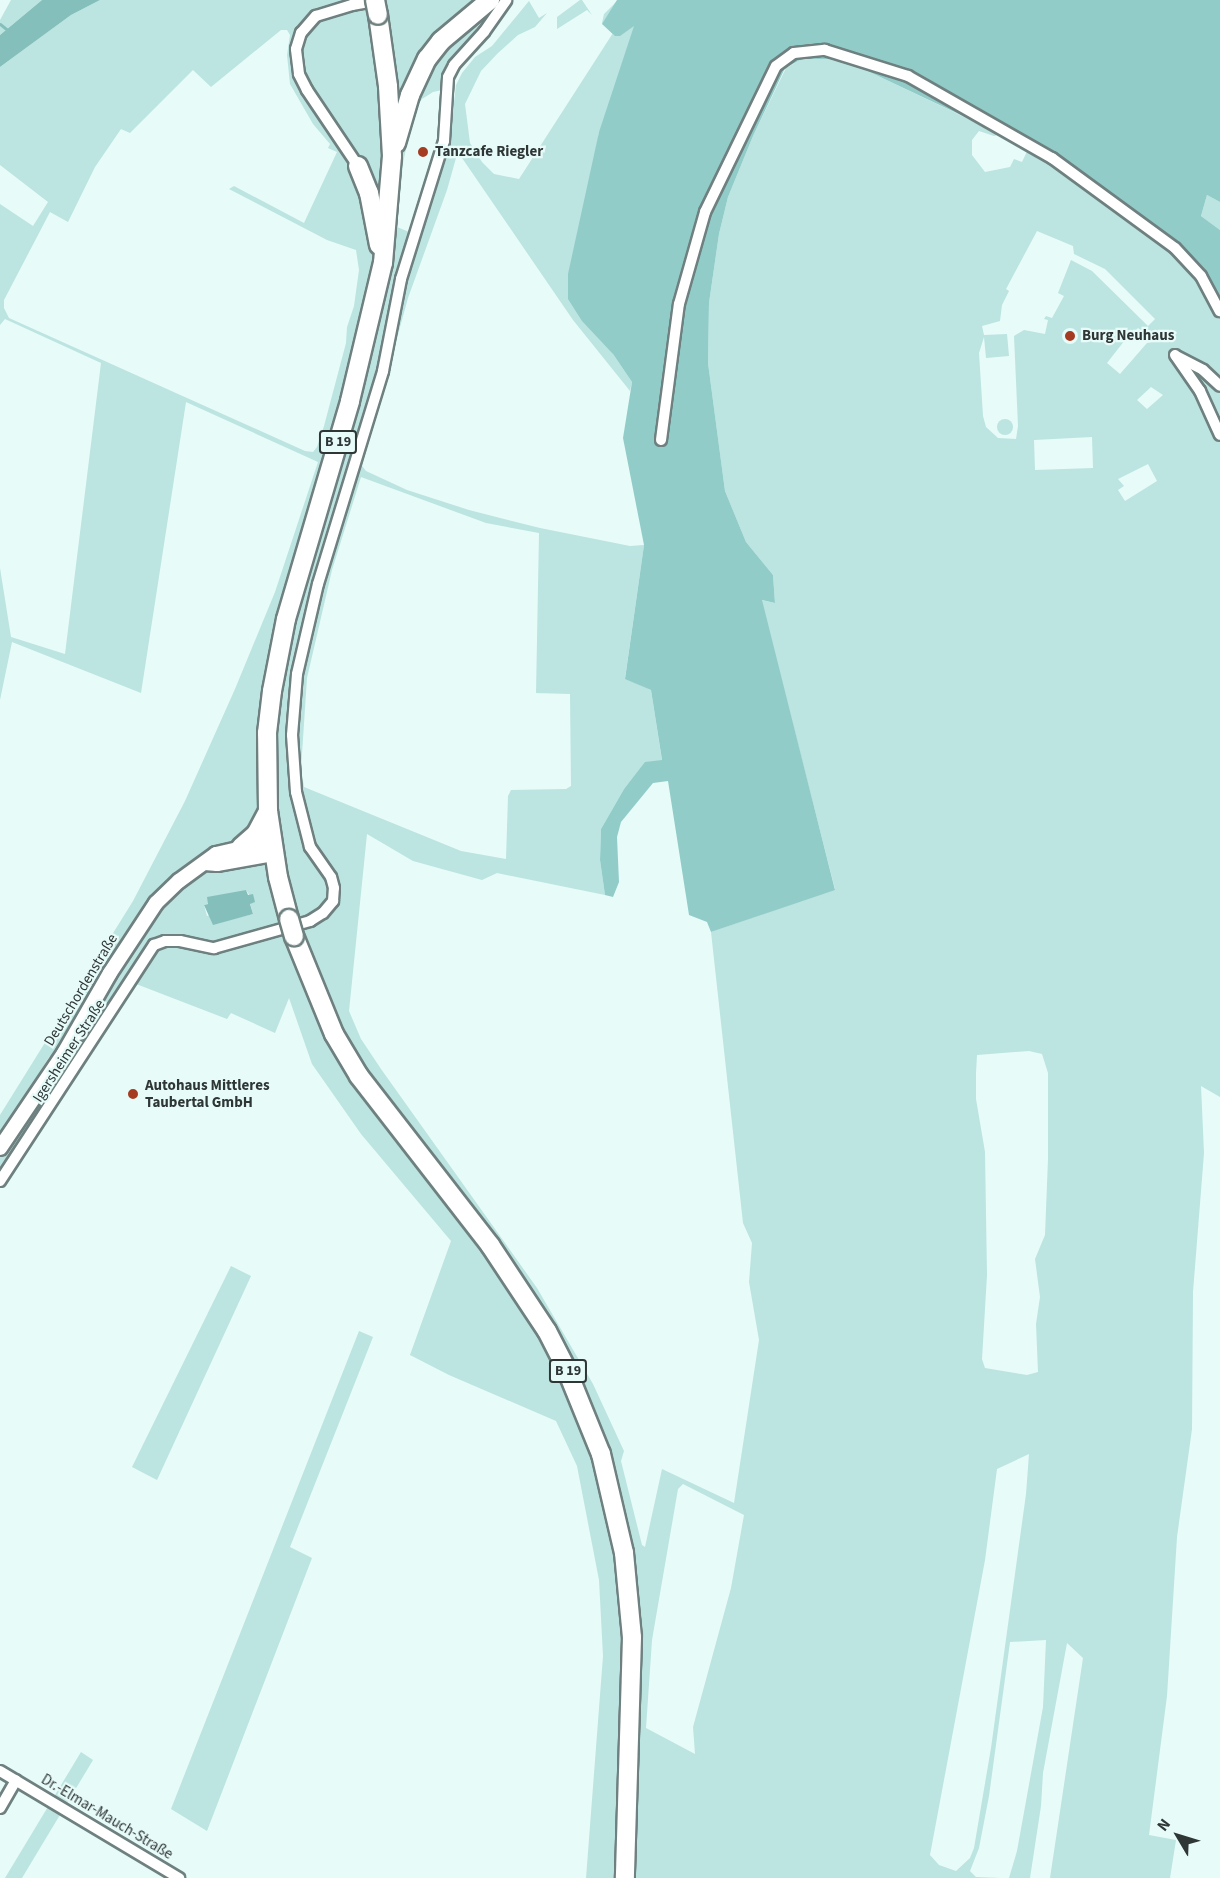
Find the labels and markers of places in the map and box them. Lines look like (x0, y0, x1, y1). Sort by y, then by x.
place label: Tanzcafe Riegler (435, 143, 543, 161)
marker: Tanzcafe Riegler (416, 145, 430, 159)
place label: Burg Neuhaus (1082, 327, 1174, 345)
marker: Burg Neuhaus (1063, 329, 1077, 343)
place label: Autohaus Mittleres Taubertal GmbH (145, 1076, 270, 1111)
marker: Autohaus Mittleres Taubertal GmbH (126, 1087, 140, 1101)

